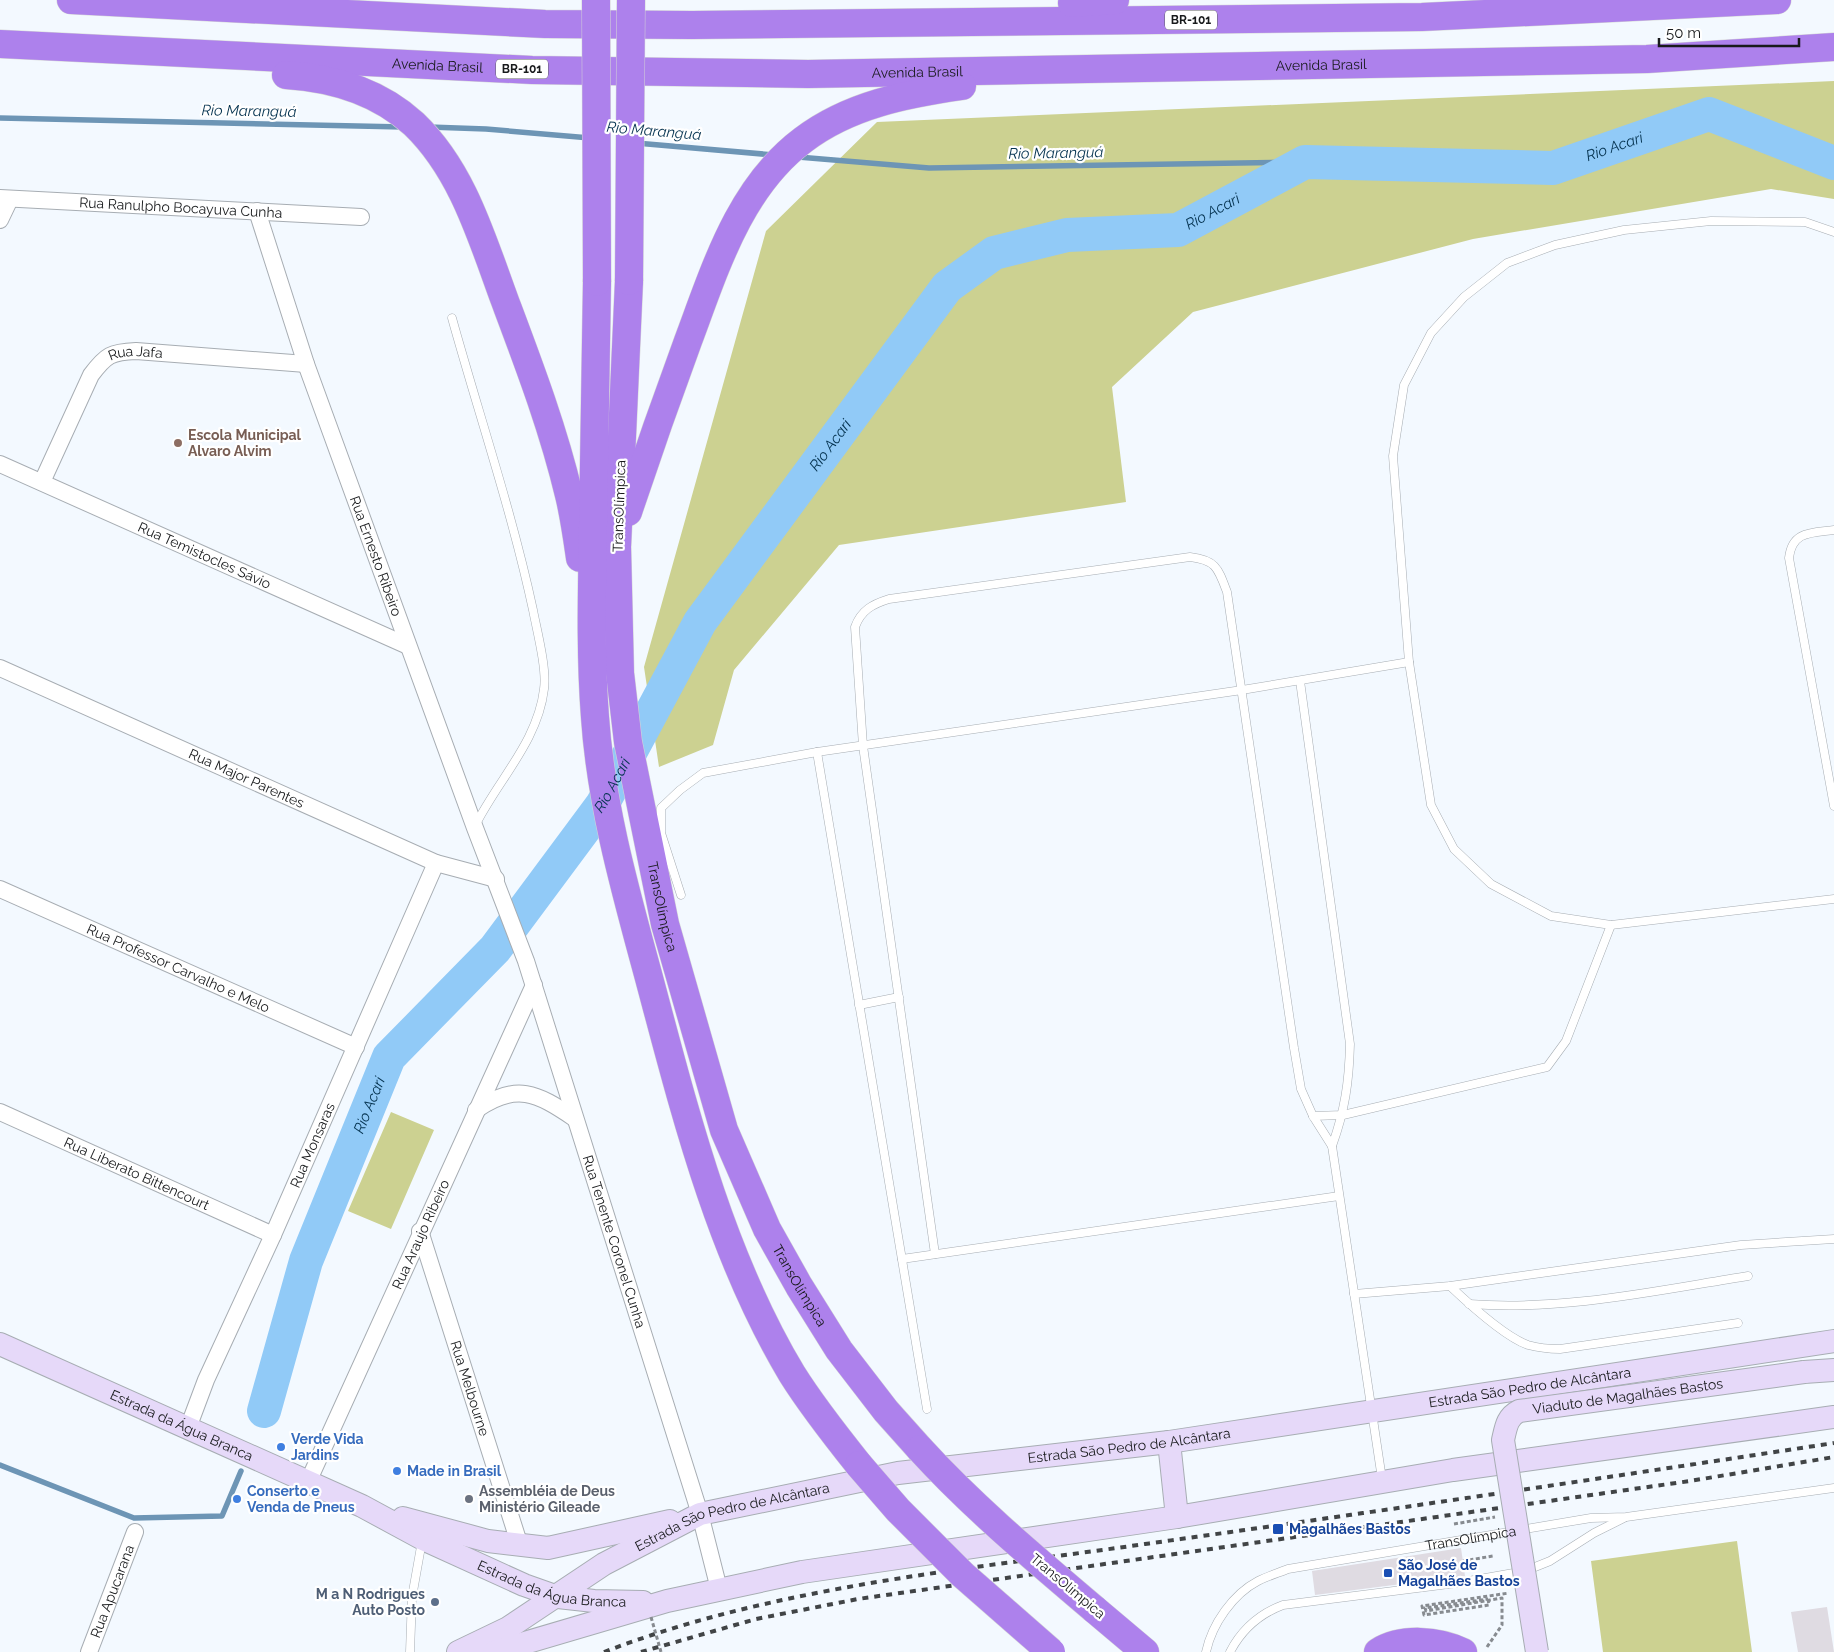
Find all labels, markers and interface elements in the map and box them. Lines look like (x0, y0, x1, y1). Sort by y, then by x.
road number: BR-101 (1165, 10, 1217, 30)
scale bar (1659, 15, 1799, 47)
text: 50 m (1666, 24, 1701, 42)
street label: Avenida Brasil (392, 55, 484, 76)
street label: Avenida Brasil (1276, 56, 1367, 74)
road number: BR-101 (496, 60, 548, 78)
street label: Avenida Brasil (872, 63, 963, 81)
water label: Rio Maranguá (201, 101, 297, 121)
water label: Rio Maranguá (606, 118, 702, 144)
water label: Rio Acari (1584, 128, 1646, 165)
water label: Rio Maranguá (1008, 143, 1104, 163)
water label: Rio Acari (1182, 189, 1244, 233)
street label: Rua Ranulpho Bocayuva Cunha (79, 194, 283, 221)
street label: Rua Jafa (106, 343, 163, 364)
water label: Rio Acari (806, 415, 856, 474)
place label: Escola Municipal Alvaro Alvim (188, 427, 302, 459)
marker: Escola Municipal Alvaro Alvim (172, 437, 184, 449)
street label: TransOlímpica (609, 460, 629, 552)
street label: Rua Ernesto Ribeiro (347, 494, 405, 618)
street label: Rua Temistocles Sávio (136, 519, 274, 592)
street label: Rua Major Parentes (186, 745, 307, 811)
water label: Rio Acari (590, 754, 635, 816)
street label: TransOlímpica (645, 860, 681, 954)
street label: Rua Professor Carvalho e Melo (84, 921, 272, 1016)
water label: Rio Acari (350, 1074, 389, 1136)
street label: Rua Monsaras (287, 1100, 338, 1190)
street label: Rua Liberato Bittencourt (62, 1134, 212, 1213)
street label: Rua Tenente Coronel Cunha (580, 1153, 649, 1330)
street label: Rua Araujo Ribeiro (389, 1177, 452, 1292)
street label: TransOlímpica (769, 1242, 830, 1329)
street label: Rua Melbourne (447, 1338, 493, 1438)
street label: Estrada São Pedro de Alcântara (1428, 1364, 1632, 1410)
street label: Viaduto de Magalhães Bastos (1532, 1375, 1724, 1417)
street label: Estrada da Água Branca (108, 1386, 256, 1464)
street label: Estrada São Pedro de Alcântara (1027, 1425, 1232, 1466)
place label: Verde Vida Jardins (291, 1431, 364, 1463)
marker: Verde Vida Jardins (275, 1441, 287, 1453)
place label: Made in Brasil (407, 1463, 502, 1479)
marker: Made in Brasil (391, 1465, 403, 1477)
street label: Estrada São Pedro de Alcântara (632, 1479, 831, 1554)
place label: Conserto e Venda de Pneus (247, 1483, 355, 1515)
place label: Assembléia de Deus Ministério Gileade (479, 1483, 615, 1515)
marker: Conserto e Venda de Pneus (231, 1493, 243, 1505)
marker: Assembléia de Deus Ministério Gileade (463, 1493, 475, 1505)
place label: Magalhães Bastos (1289, 1521, 1411, 1537)
marker: Magalhães Bastos (1271, 1522, 1285, 1536)
street label: TransOlímpica (1424, 1523, 1517, 1554)
street label: Rua Apucarana (87, 1543, 137, 1640)
street label: TransOlímpica (1028, 1550, 1108, 1622)
street label: Estrada da Água Branca (475, 1557, 626, 1610)
place label: São José de Magalhães Bastos (1398, 1557, 1520, 1589)
marker: São José de Magalhães Bastos (1382, 1567, 1394, 1579)
place label: M a N Rodrigues Auto Posto (316, 1586, 426, 1618)
marker: M a N Rodrigues Auto Posto (429, 1596, 441, 1608)

